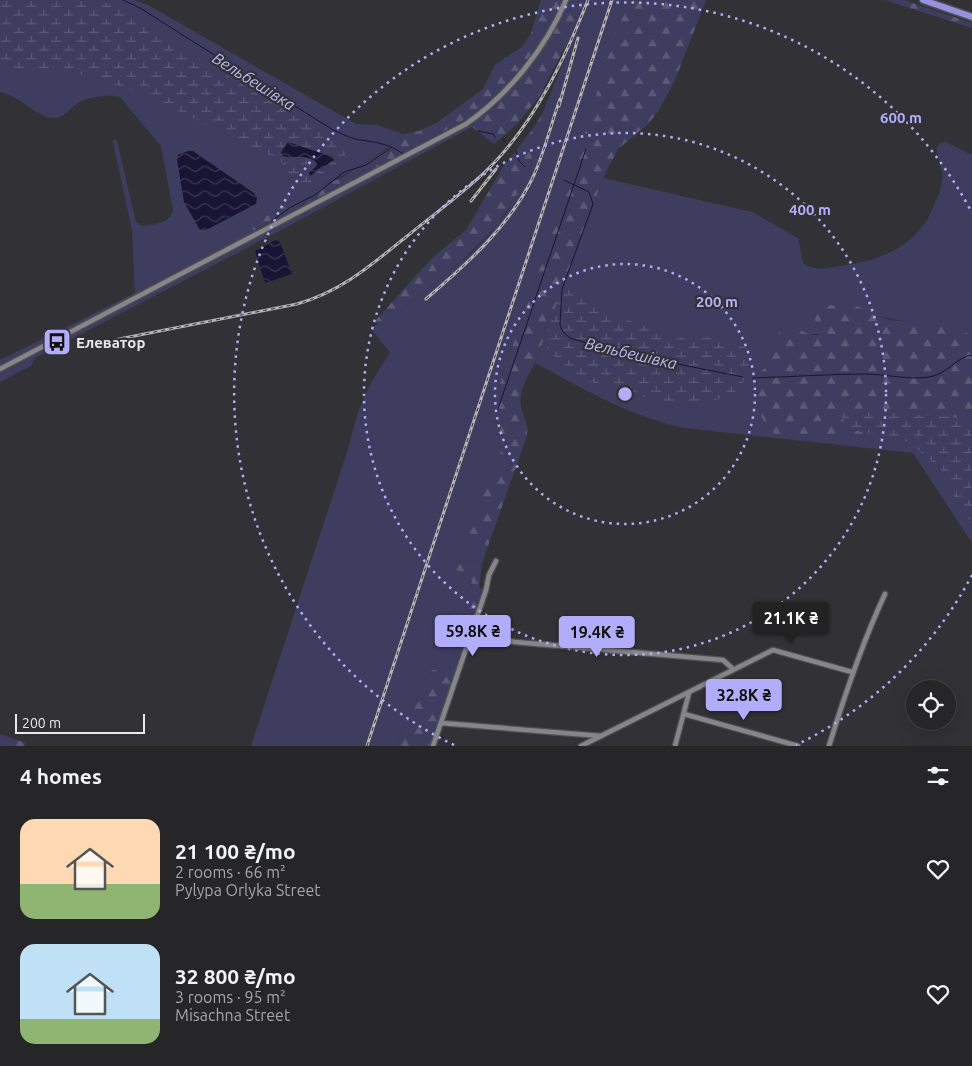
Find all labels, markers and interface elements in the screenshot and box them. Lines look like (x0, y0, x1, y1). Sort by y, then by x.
water label: Вельбешівка (209, 48, 299, 114)
text: 600 m (880, 109, 922, 126)
text: 400 m (789, 201, 831, 218)
text: 200 m (696, 293, 738, 310)
bus stop icon: Елеватор (42, 327, 72, 357)
place label: Елеватор (76, 334, 145, 351)
water label: Вельбешівка (583, 334, 679, 372)
centre of rings (616, 385, 634, 403)
pin: 21.1K ₴ (745, 602, 837, 644)
text: 21.1K ₴ (764, 609, 818, 627)
pin: 59.8K ₴ (427, 614, 519, 657)
pin: 19.4K ₴ (551, 616, 643, 658)
text: 59.8K ₴ (446, 622, 500, 640)
text: 19.4K ₴ (570, 623, 624, 641)
pin: 32.8K ₴ (698, 678, 790, 721)
map controls (906, 680, 956, 730)
button: locate (906, 680, 956, 730)
text: 32.8K ₴ (717, 686, 771, 704)
scale bar (15, 711, 145, 734)
text: 200 m (22, 715, 61, 731)
icon: filters (924, 762, 952, 790)
text: 4 homes (20, 764, 102, 788)
icon: home (60, 839, 120, 899)
text: 21 100 ₴/mo (175, 839, 296, 863)
icon: heart (924, 855, 952, 883)
text: 2 rooms · 66 m² (175, 863, 286, 881)
text: Pylypa Orlyka Street (175, 881, 321, 899)
icon: home (60, 964, 120, 1024)
text: 32 800 ₴/mo (175, 964, 296, 988)
icon: heart (924, 980, 952, 1008)
text: 3 rooms · 95 m² (175, 988, 286, 1006)
text: Misachna Street (175, 1006, 290, 1024)

